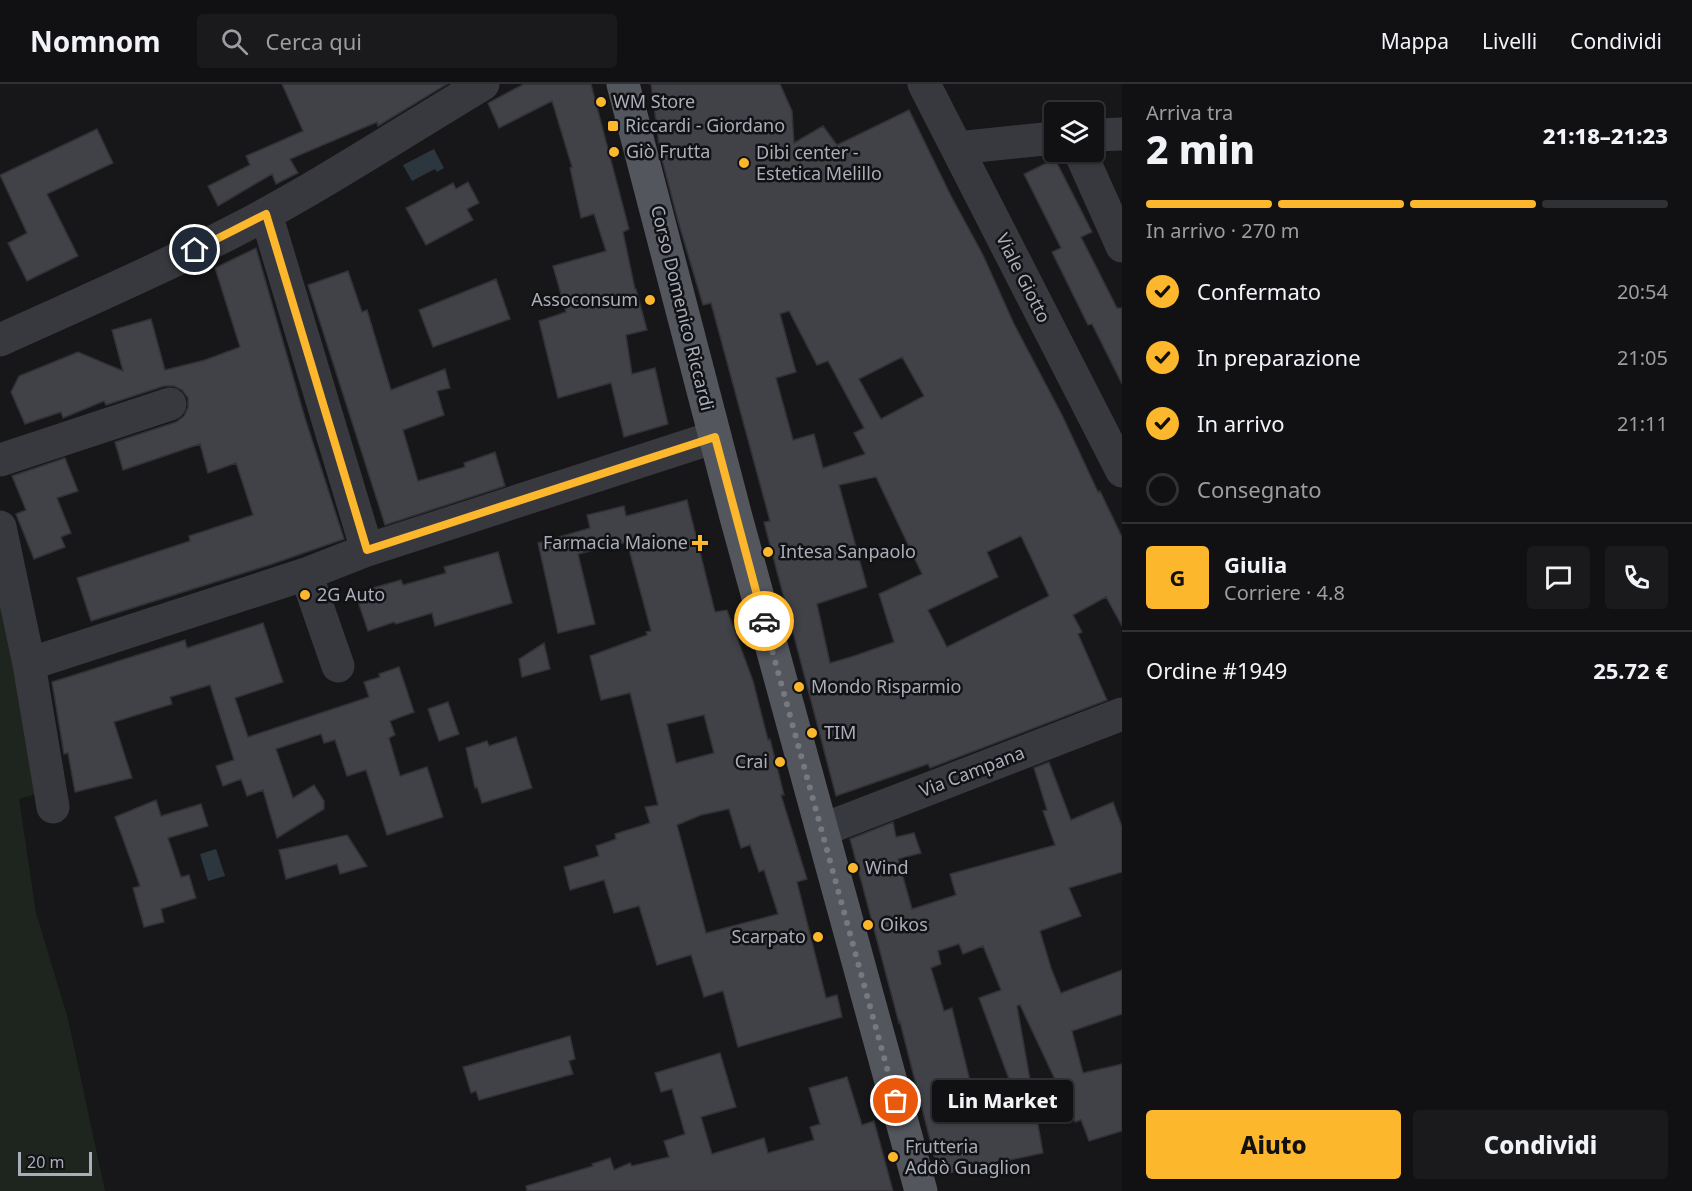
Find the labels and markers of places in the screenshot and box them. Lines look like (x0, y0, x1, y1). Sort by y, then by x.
place label: WM Store (613, 89, 695, 113)
marker: WM Store (594, 95, 608, 109)
place label: Riccardi - Giordano (625, 113, 785, 137)
marker: Riccardi - Giordano (606, 119, 620, 133)
place label: Giò Frutta (626, 139, 710, 163)
place label: Dibi center - Estetica Melillo (756, 140, 882, 185)
marker: Giò Frutta (607, 145, 621, 159)
marker: Dibi center - Estetica Melillo (737, 156, 751, 170)
pin (169, 224, 220, 275)
place label: Assoconsum (531, 287, 638, 311)
marker: Assoconsum (643, 293, 657, 307)
place label: Farmacia Maione (543, 530, 688, 554)
marker: Farmacia Maione (693, 536, 707, 550)
place label: Intesa Sanpaolo (780, 539, 916, 563)
marker: Intesa Sanpaolo (761, 545, 775, 559)
place label: 2G Auto (317, 582, 385, 606)
marker: 2G Auto (298, 588, 312, 602)
place label: Mondo Risparmio (811, 674, 961, 698)
marker: Mondo Risparmio (792, 680, 806, 694)
place label: TIM (824, 720, 856, 744)
marker: TIM (805, 726, 819, 740)
place label: Crai (735, 749, 768, 773)
marker: Crai (773, 755, 787, 769)
place label: Wind (865, 855, 909, 879)
marker: Wind (846, 861, 860, 875)
place label: Oikos (880, 912, 928, 936)
marker: Oikos (861, 918, 875, 932)
place label: Scarpato (731, 924, 806, 948)
marker: Scarpato (811, 930, 825, 944)
pin (870, 1075, 921, 1126)
callout: Lin Market (932, 1080, 1073, 1122)
place label: Frutteria Addò Guaglion (905, 1134, 1031, 1179)
marker: Frutteria Addò Guaglion (886, 1150, 900, 1164)

